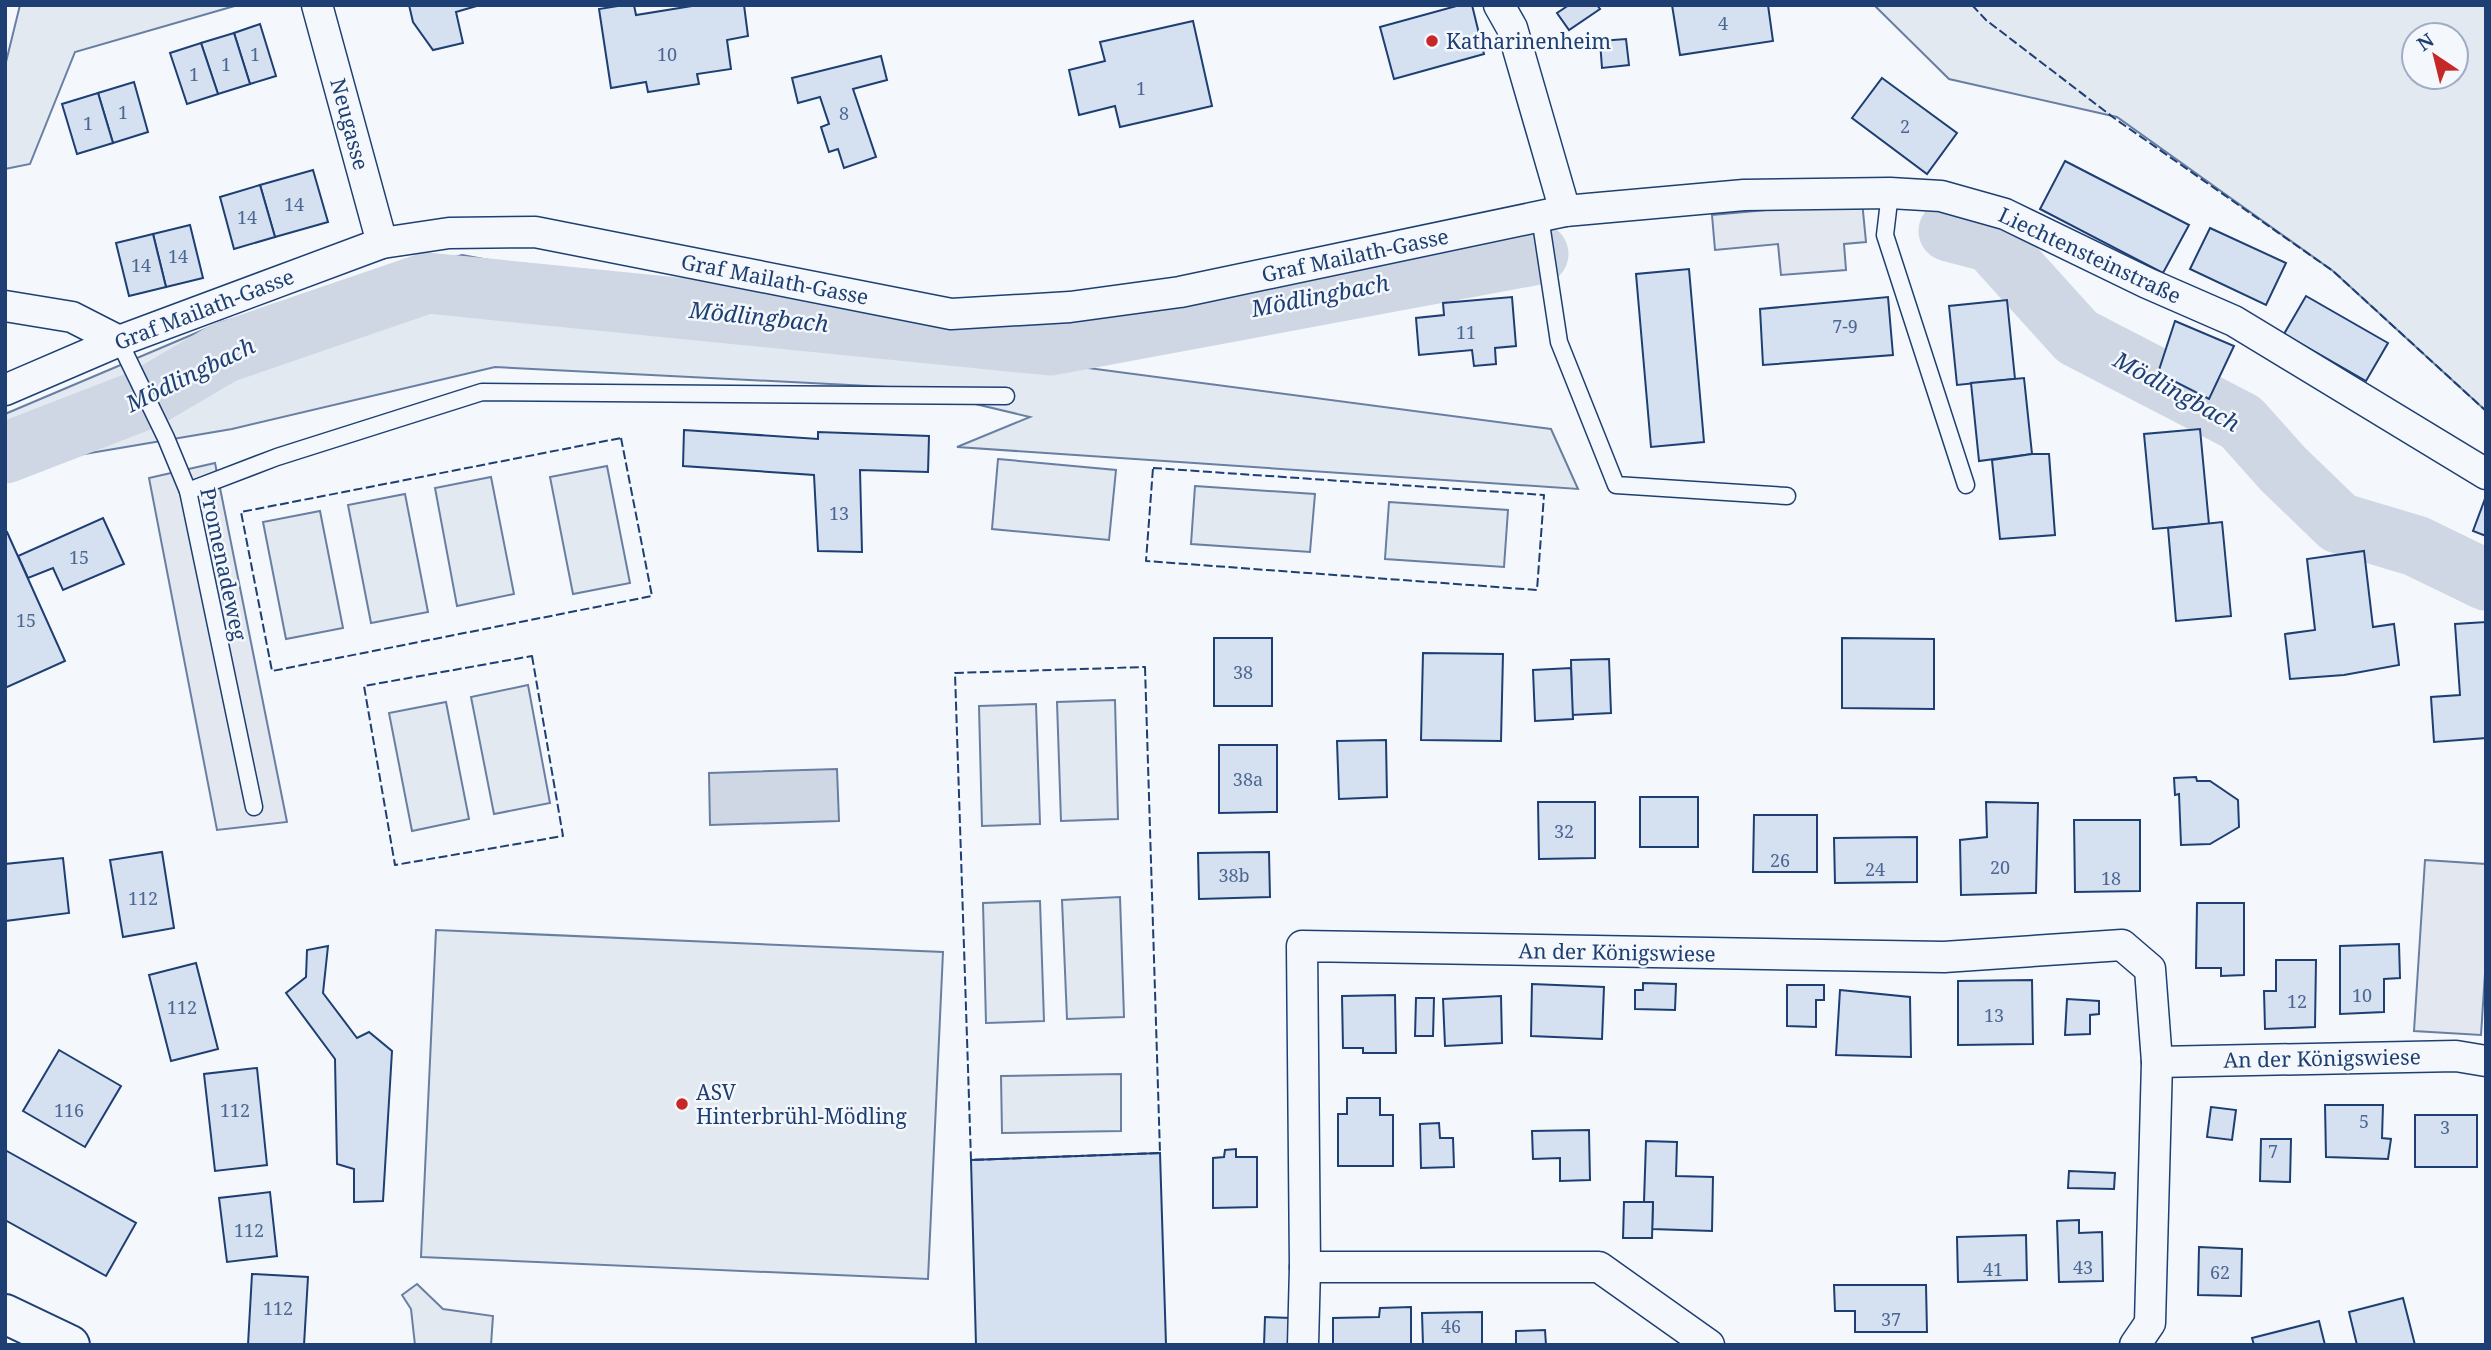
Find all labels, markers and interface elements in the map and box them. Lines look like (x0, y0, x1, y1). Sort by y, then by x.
house number: 4 (1718, 11, 1728, 35)
north arrow (2400, 21, 2470, 91)
place label: Katharinenheim (1446, 27, 1611, 55)
text: N (2412, 27, 2439, 57)
marker: Katharinenheim (1424, 33, 1440, 49)
house number: 1 (250, 42, 260, 66)
house number: 10 (657, 42, 677, 66)
house number: 1 (221, 52, 231, 76)
house number: 1 (189, 62, 199, 86)
street label: Neugasse (324, 75, 376, 173)
house number: 1 (1136, 76, 1146, 100)
house number: 1 (118, 100, 128, 124)
house number: 8 (839, 101, 849, 125)
house number: 1 (83, 111, 93, 135)
house number: 2 (1900, 114, 1910, 138)
house number: 14 (284, 192, 304, 216)
street label: Liechtensteinstraße (1994, 200, 2186, 310)
house number: 14 (237, 205, 257, 229)
street label: Graf Mailath-Gasse (1259, 222, 1451, 288)
house number: 14 (168, 244, 188, 268)
street label: Graf Mailath-Gasse (679, 247, 871, 311)
house number: 14 (131, 253, 151, 277)
street label: Graf Mailath-Gasse (110, 262, 298, 356)
water label: Mödlingbach (1247, 266, 1392, 324)
water label: Mödlingbach (687, 293, 830, 339)
house number: 7-9 (1832, 314, 1858, 338)
house number: 11 (1456, 320, 1476, 344)
water label: Mödlingbach (119, 329, 260, 419)
water label: Mödlingbach (2107, 343, 2246, 439)
street label: Promenadeweg (194, 485, 254, 644)
house number: 13 (829, 501, 849, 525)
house number: 15 (69, 545, 89, 569)
house number: 15 (16, 608, 36, 632)
house number: 38 (1233, 660, 1253, 684)
house number: 38a (1233, 767, 1263, 791)
house number: 32 (1554, 819, 1574, 843)
house number: 26 (1770, 848, 1790, 872)
house number: 20 (1990, 855, 2010, 879)
house number: 24 (1865, 857, 1885, 881)
house number: 38b (1218, 863, 1250, 887)
house number: 18 (2101, 866, 2121, 890)
house number: 112 (128, 886, 158, 910)
street label: An der Königswiese (1518, 936, 1716, 968)
house number: 10 (2352, 983, 2372, 1007)
house number: 12 (2287, 989, 2307, 1013)
house number: 112 (167, 995, 197, 1019)
house number: 13 (1984, 1003, 2004, 1027)
street label: An der Königswiese (2223, 1042, 2421, 1074)
place label: ASV Hinterbrühl-Mödling (696, 1078, 907, 1130)
marker: ASV Hinterbrühl-Mödling (674, 1096, 690, 1112)
house number: 116 (54, 1098, 84, 1122)
house number: 112 (220, 1098, 250, 1122)
house number: 5 (2359, 1109, 2369, 1133)
house number: 3 (2440, 1115, 2450, 1139)
house number: 7 (2268, 1139, 2278, 1163)
house number: 112 (234, 1218, 264, 1242)
house number: 43 (2073, 1255, 2093, 1279)
house number: 41 (1983, 1257, 2003, 1281)
house number: 62 (2210, 1260, 2230, 1284)
house number: 112 (263, 1296, 293, 1320)
house number: 37 (1881, 1307, 1901, 1331)
house number: 46 (1441, 1314, 1461, 1338)

